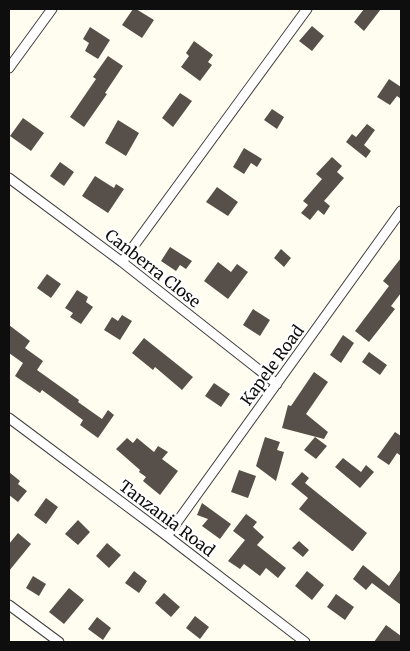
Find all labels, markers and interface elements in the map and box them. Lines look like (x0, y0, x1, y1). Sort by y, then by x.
street label: Canberra Close (101, 225, 205, 311)
street label: Kapele Road (236, 321, 308, 409)
street label: Tanzania Road (115, 476, 219, 561)

